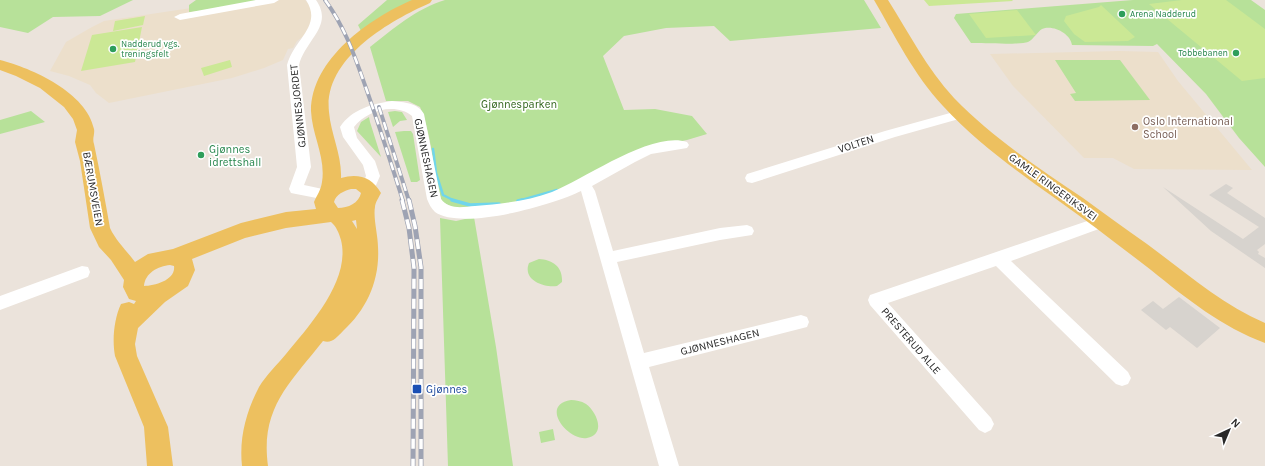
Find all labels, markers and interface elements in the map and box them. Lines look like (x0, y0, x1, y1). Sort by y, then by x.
marker: Arena Nadderud (1117, 9, 1127, 19)
place label: Arena Nadderud (1130, 9, 1196, 19)
place label: Nadderud vgs. treningsfelt (121, 39, 180, 59)
marker: Nadderud vgs. treningsfelt (108, 44, 118, 54)
place label: Tobbebanen (1178, 48, 1228, 58)
marker: Tobbebanen (1231, 48, 1241, 58)
street label: GJØNNESJORDET (287, 63, 309, 148)
park label: Gjønnesparken (481, 98, 557, 111)
place label: Oslo International School (1143, 115, 1233, 141)
street label: GJØNNESHAGEN (411, 117, 441, 199)
marker: Oslo International School (1130, 122, 1140, 132)
street label: VOLTEN (836, 132, 876, 156)
place label: Gjønnes idrettshall (209, 143, 261, 169)
marker: Gjønnes idrettshall (196, 150, 206, 160)
street label: BÆRUMSVEIEN (80, 151, 106, 227)
street label: GAMLE RINGERIKSVEI (1006, 151, 1100, 223)
street label: PRESTERUD ALLE (879, 305, 943, 377)
street label: GJØNNESHAGEN (679, 326, 761, 358)
marker: Gjønnes (411, 383, 423, 395)
place label: Gjønnes (426, 383, 467, 396)
north arrow (1209, 410, 1249, 450)
text: N (1228, 416, 1243, 431)

